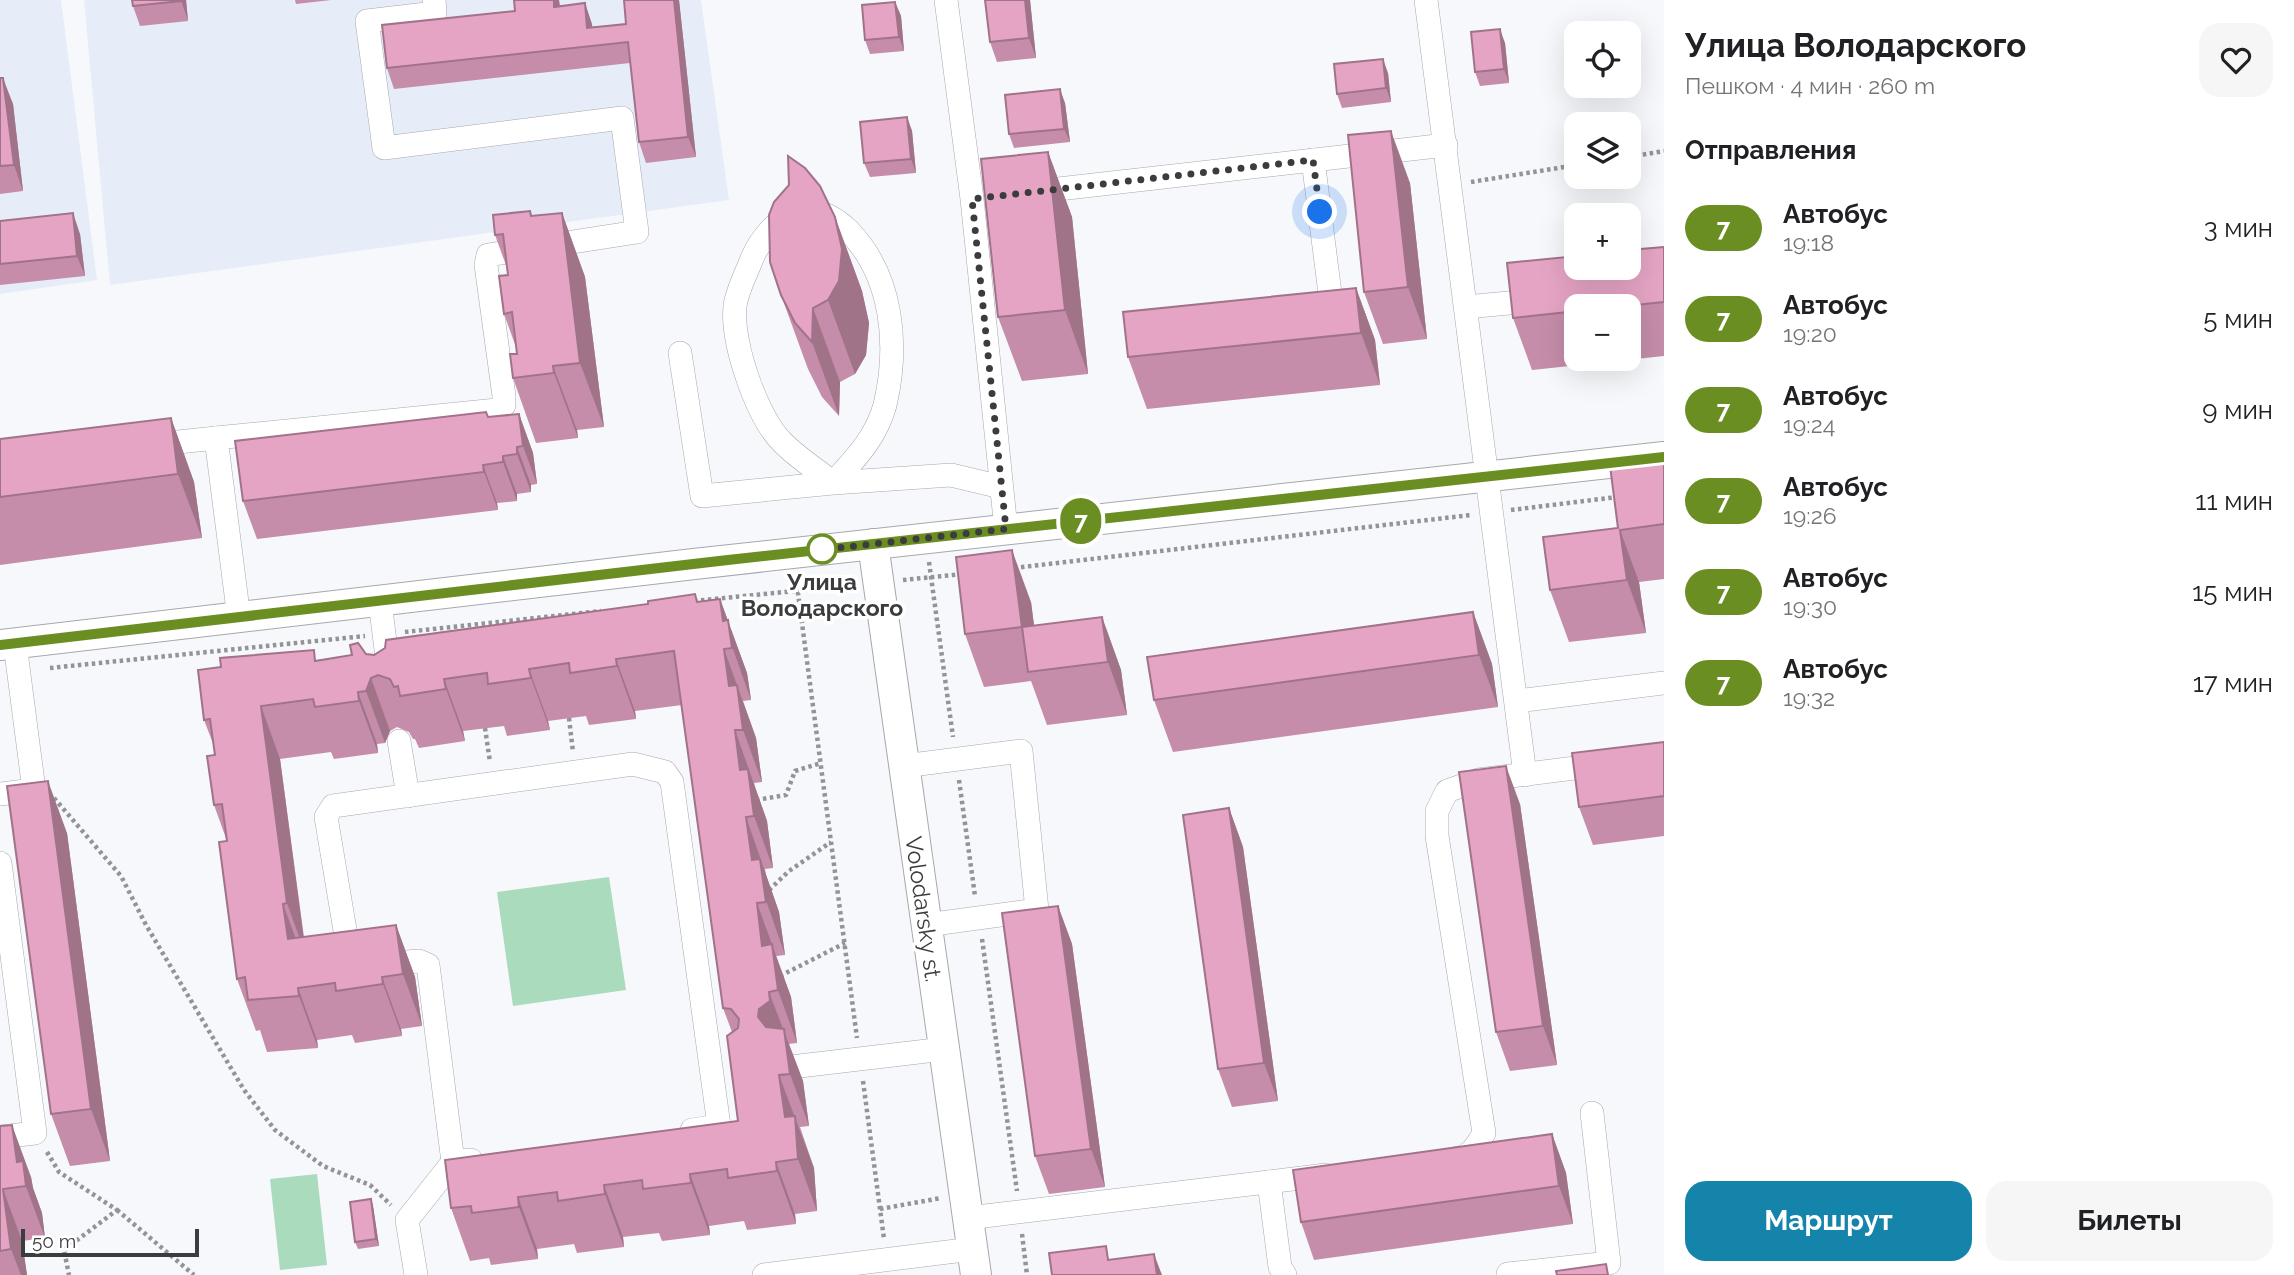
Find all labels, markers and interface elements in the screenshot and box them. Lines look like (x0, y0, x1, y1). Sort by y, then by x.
map controls (1564, 21, 1641, 371)
button: locate (1564, 21, 1641, 98)
button: heart (2199, 23, 2273, 97)
text: Улица Володарского (1685, 26, 2026, 65)
text: Пешком · 4 мин · 260 m (1685, 72, 1935, 99)
button: layers (1564, 112, 1641, 189)
text: Отправления (1685, 135, 1856, 165)
your location (1302, 194, 1337, 229)
text: Автобус (1783, 199, 1888, 229)
button: + (1564, 203, 1641, 280)
text: 7 (1717, 213, 1730, 242)
text: 3 мин (2204, 213, 2273, 243)
text: 19:18 (1783, 229, 1834, 256)
text: Автобус (1783, 290, 1888, 320)
button: − (1564, 294, 1641, 371)
text: 7 (1717, 304, 1730, 333)
text: 5 мин (2203, 304, 2273, 334)
text: 19:20 (1783, 320, 1837, 347)
text: Автобус (1783, 381, 1888, 411)
text: 7 (1717, 395, 1730, 424)
text: 9 мин (2202, 395, 2273, 425)
text: 19:24 (1783, 411, 1835, 438)
text: Автобус (1783, 472, 1888, 502)
text: 7 (1717, 486, 1730, 515)
text: 11 мин (2195, 486, 2273, 516)
line badge: 7 (1058, 498, 1104, 544)
text: 19:26 (1783, 502, 1837, 529)
text: 7 (1074, 506, 1088, 535)
marker: Улица Володарского (807, 534, 837, 564)
text: Автобус (1783, 563, 1888, 593)
place label: Улица Володарского (741, 568, 903, 621)
text: 7 (1717, 577, 1730, 606)
text: 15 мин (2192, 577, 2273, 607)
text: 19:30 (1783, 593, 1837, 620)
text: Автобус (1783, 654, 1888, 684)
text: 7 (1717, 668, 1730, 697)
text: 17 мин (2193, 668, 2273, 698)
text: 19:32 (1783, 684, 1835, 711)
street label: Volodarsky st. (900, 834, 948, 984)
button: Маршрут (1685, 1181, 1972, 1261)
button: Билеты (1986, 1181, 2273, 1261)
scale bar (21, 1226, 200, 1258)
text: 50 m (32, 1230, 76, 1252)

